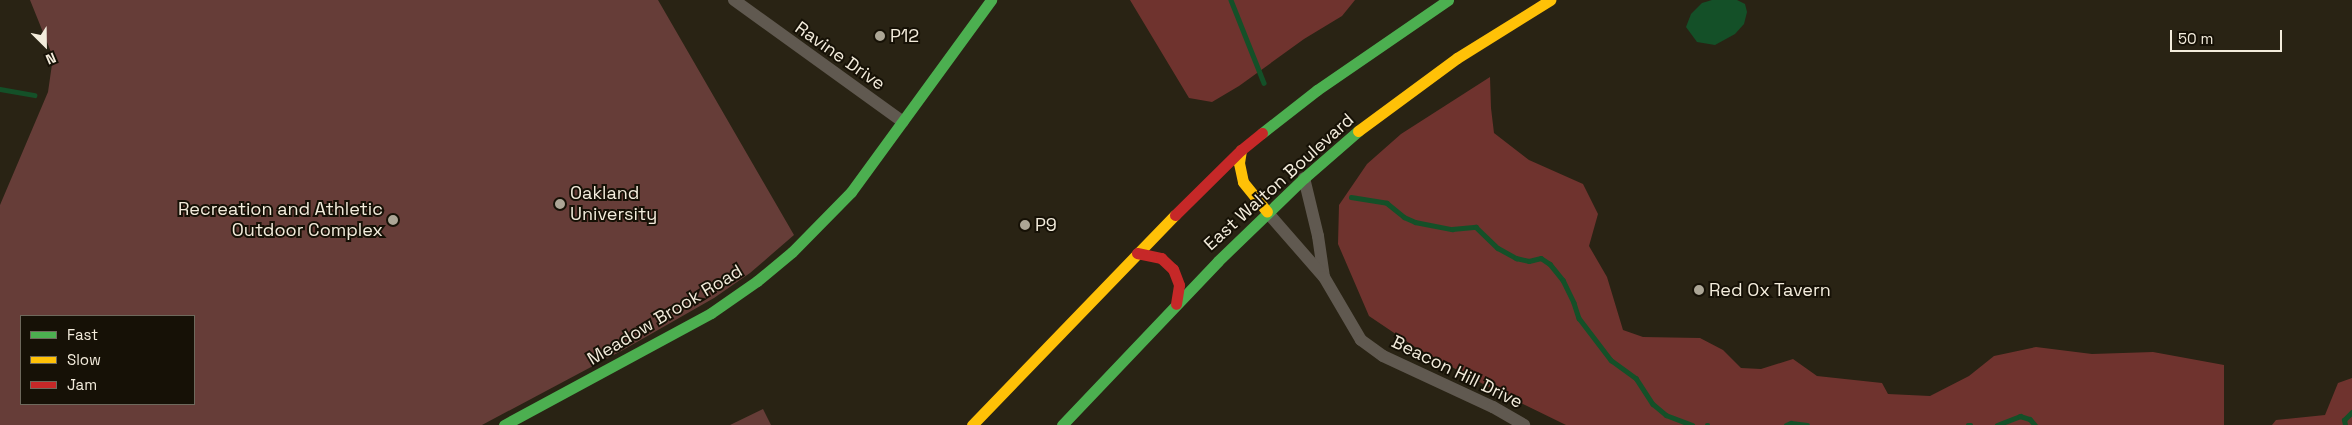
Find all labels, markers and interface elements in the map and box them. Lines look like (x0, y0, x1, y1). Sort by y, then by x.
street label: Ravine Drive (791, 17, 889, 95)
north arrow (20, 20, 70, 70)
scale bar (2172, 20, 2284, 52)
place label: P12 (890, 25, 919, 47)
text: 50 m (2178, 29, 2213, 48)
marker: P12 (874, 30, 886, 42)
text: N (43, 49, 59, 69)
street label: East Walton Boulevard (1200, 109, 1358, 255)
place label: Oakland University (570, 183, 657, 225)
marker: Oakland University (554, 198, 566, 210)
place label: Recreation and Athletic Outdoor Complex (178, 199, 383, 242)
marker: Recreation and Athletic Outdoor Complex (387, 214, 399, 226)
place label: P9 (1035, 214, 1057, 236)
marker: P9 (1019, 219, 1031, 231)
street label: Meadow Brook Road (584, 260, 746, 370)
place label: Red Ox Tavern (1709, 279, 1831, 301)
marker: Red Ox Tavern (1693, 284, 1705, 296)
legend (20, 315, 195, 405)
text: Fast (67, 325, 98, 344)
street label: Beacon Hill Drive (1388, 331, 1526, 413)
text: Slow (67, 350, 101, 369)
text: Jam (67, 375, 97, 394)

